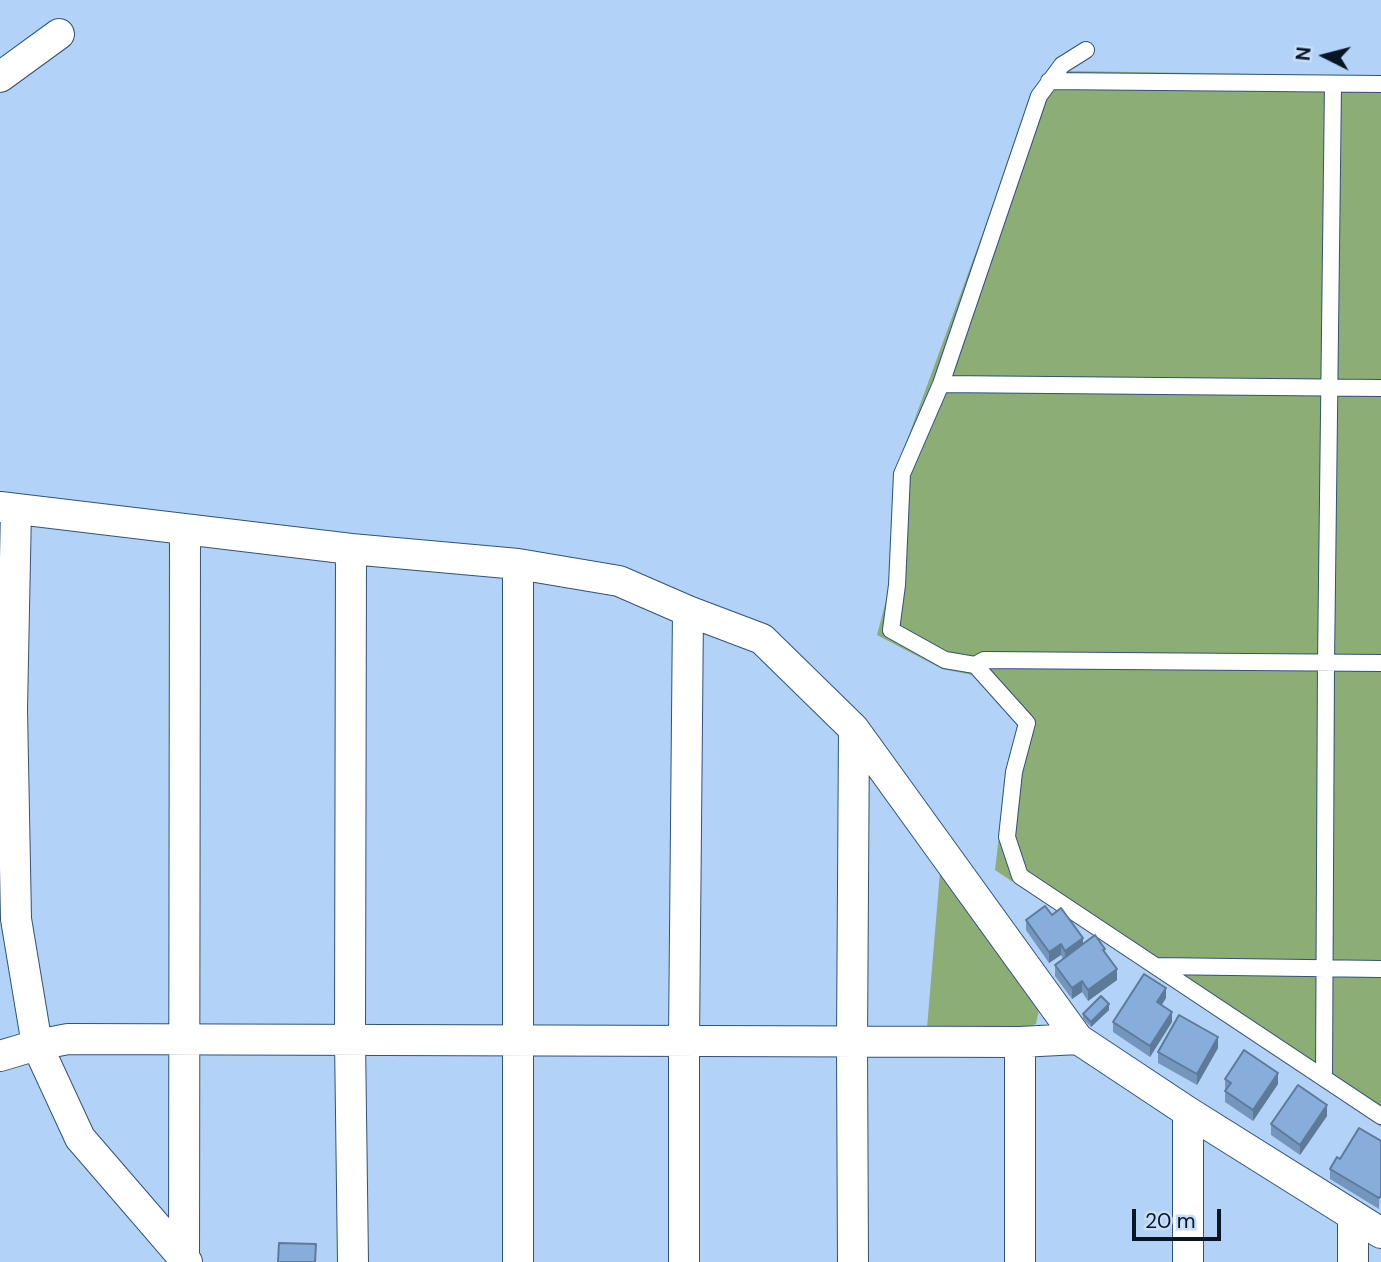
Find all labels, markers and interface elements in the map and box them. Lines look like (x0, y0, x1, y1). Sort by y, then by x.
north arrow (1290, 21, 1360, 91)
text: N (1290, 46, 1317, 62)
scale bar (1136, 1196, 1225, 1240)
text: 20 m (1145, 1207, 1196, 1235)

